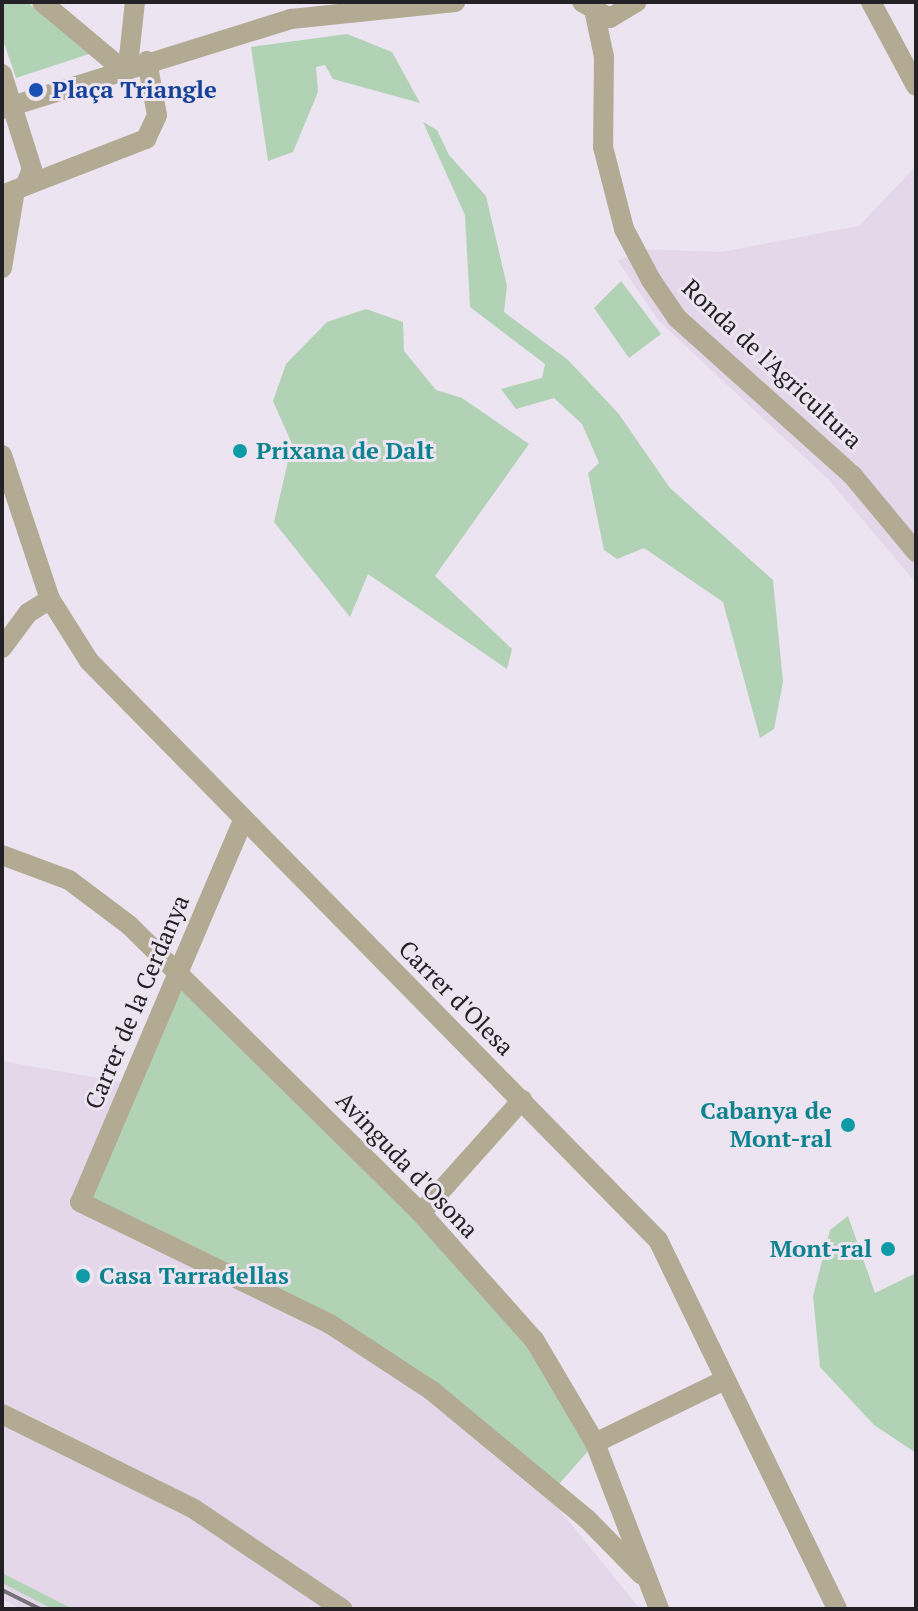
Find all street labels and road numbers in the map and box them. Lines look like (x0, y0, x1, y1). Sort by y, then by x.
street label: Ronda de l'Agricultura (676, 273, 868, 455)
street label: Carrer de la Cerdanya (79, 891, 195, 1113)
street label: Carrer d'Olesa (393, 935, 519, 1061)
street label: Avinguda d'Osona (330, 1086, 484, 1244)

